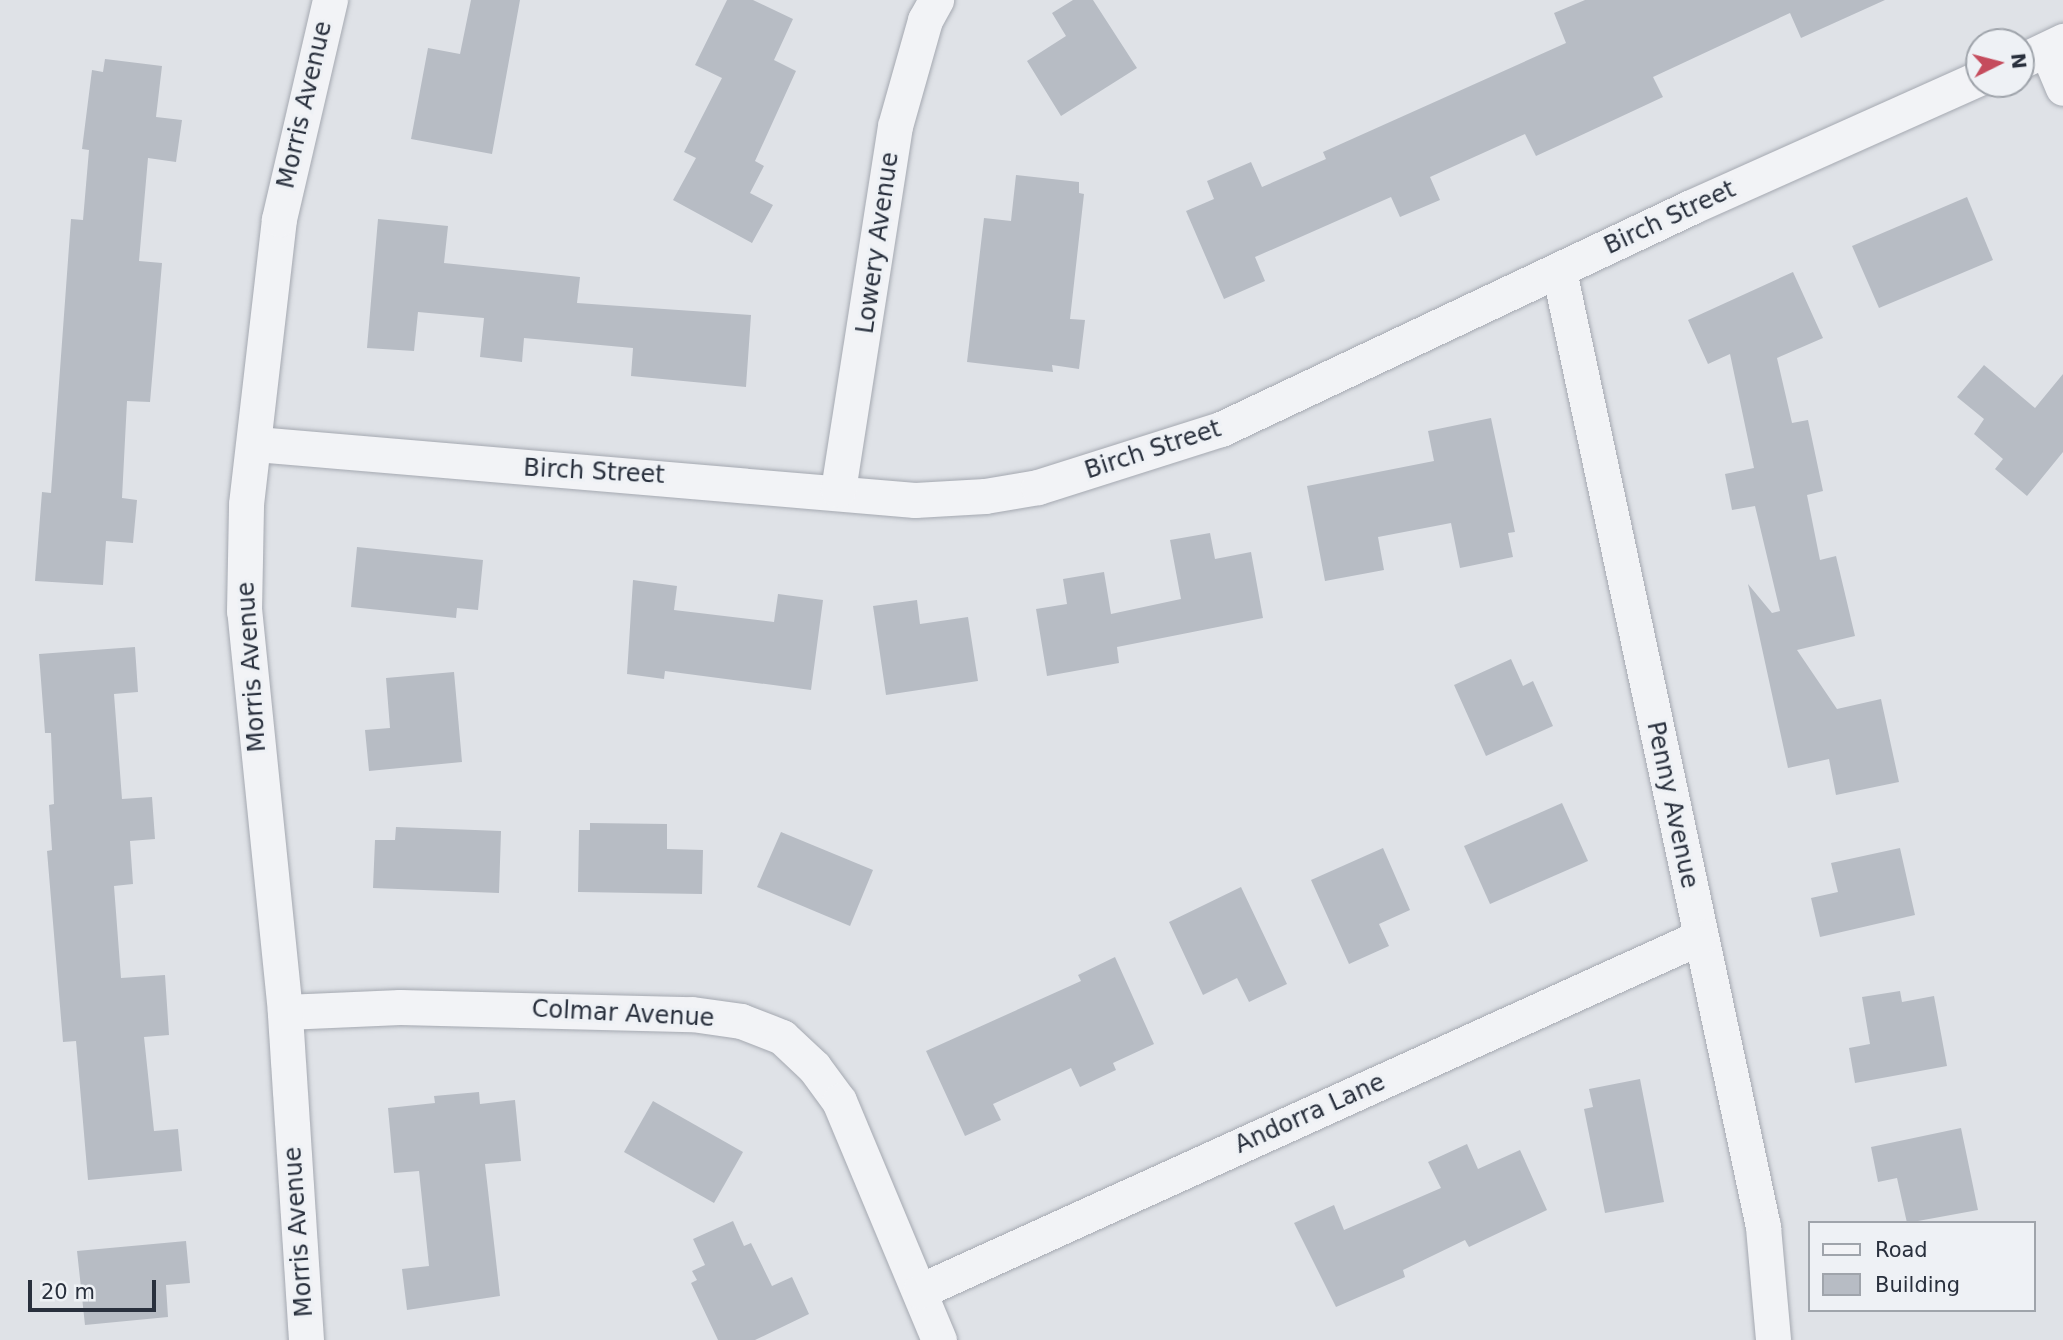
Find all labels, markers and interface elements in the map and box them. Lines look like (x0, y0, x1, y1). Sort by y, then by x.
street label: Morris Avenue (272, 19, 338, 191)
north arrow (1965, 28, 2035, 98)
text: N (2007, 52, 2031, 70)
street label: Lowery Avenue (851, 150, 905, 336)
street label: Birch Street (1600, 175, 1740, 261)
street label: Birch Street (1081, 414, 1225, 486)
street label: Birch Street (523, 454, 665, 490)
street label: Morris Avenue (232, 581, 272, 753)
street label: Penny Avenue (1640, 719, 1704, 891)
street label: Colmar Avenue (531, 995, 715, 1033)
street label: Andorra Lane (1230, 1068, 1390, 1160)
street label: Morris Avenue (279, 1146, 319, 1318)
legend (1808, 1221, 2035, 1312)
text: Road (1875, 1238, 1928, 1262)
scale bar (32, 1266, 159, 1310)
text: Building (1875, 1273, 1960, 1297)
text: 20 m (41, 1280, 95, 1304)

